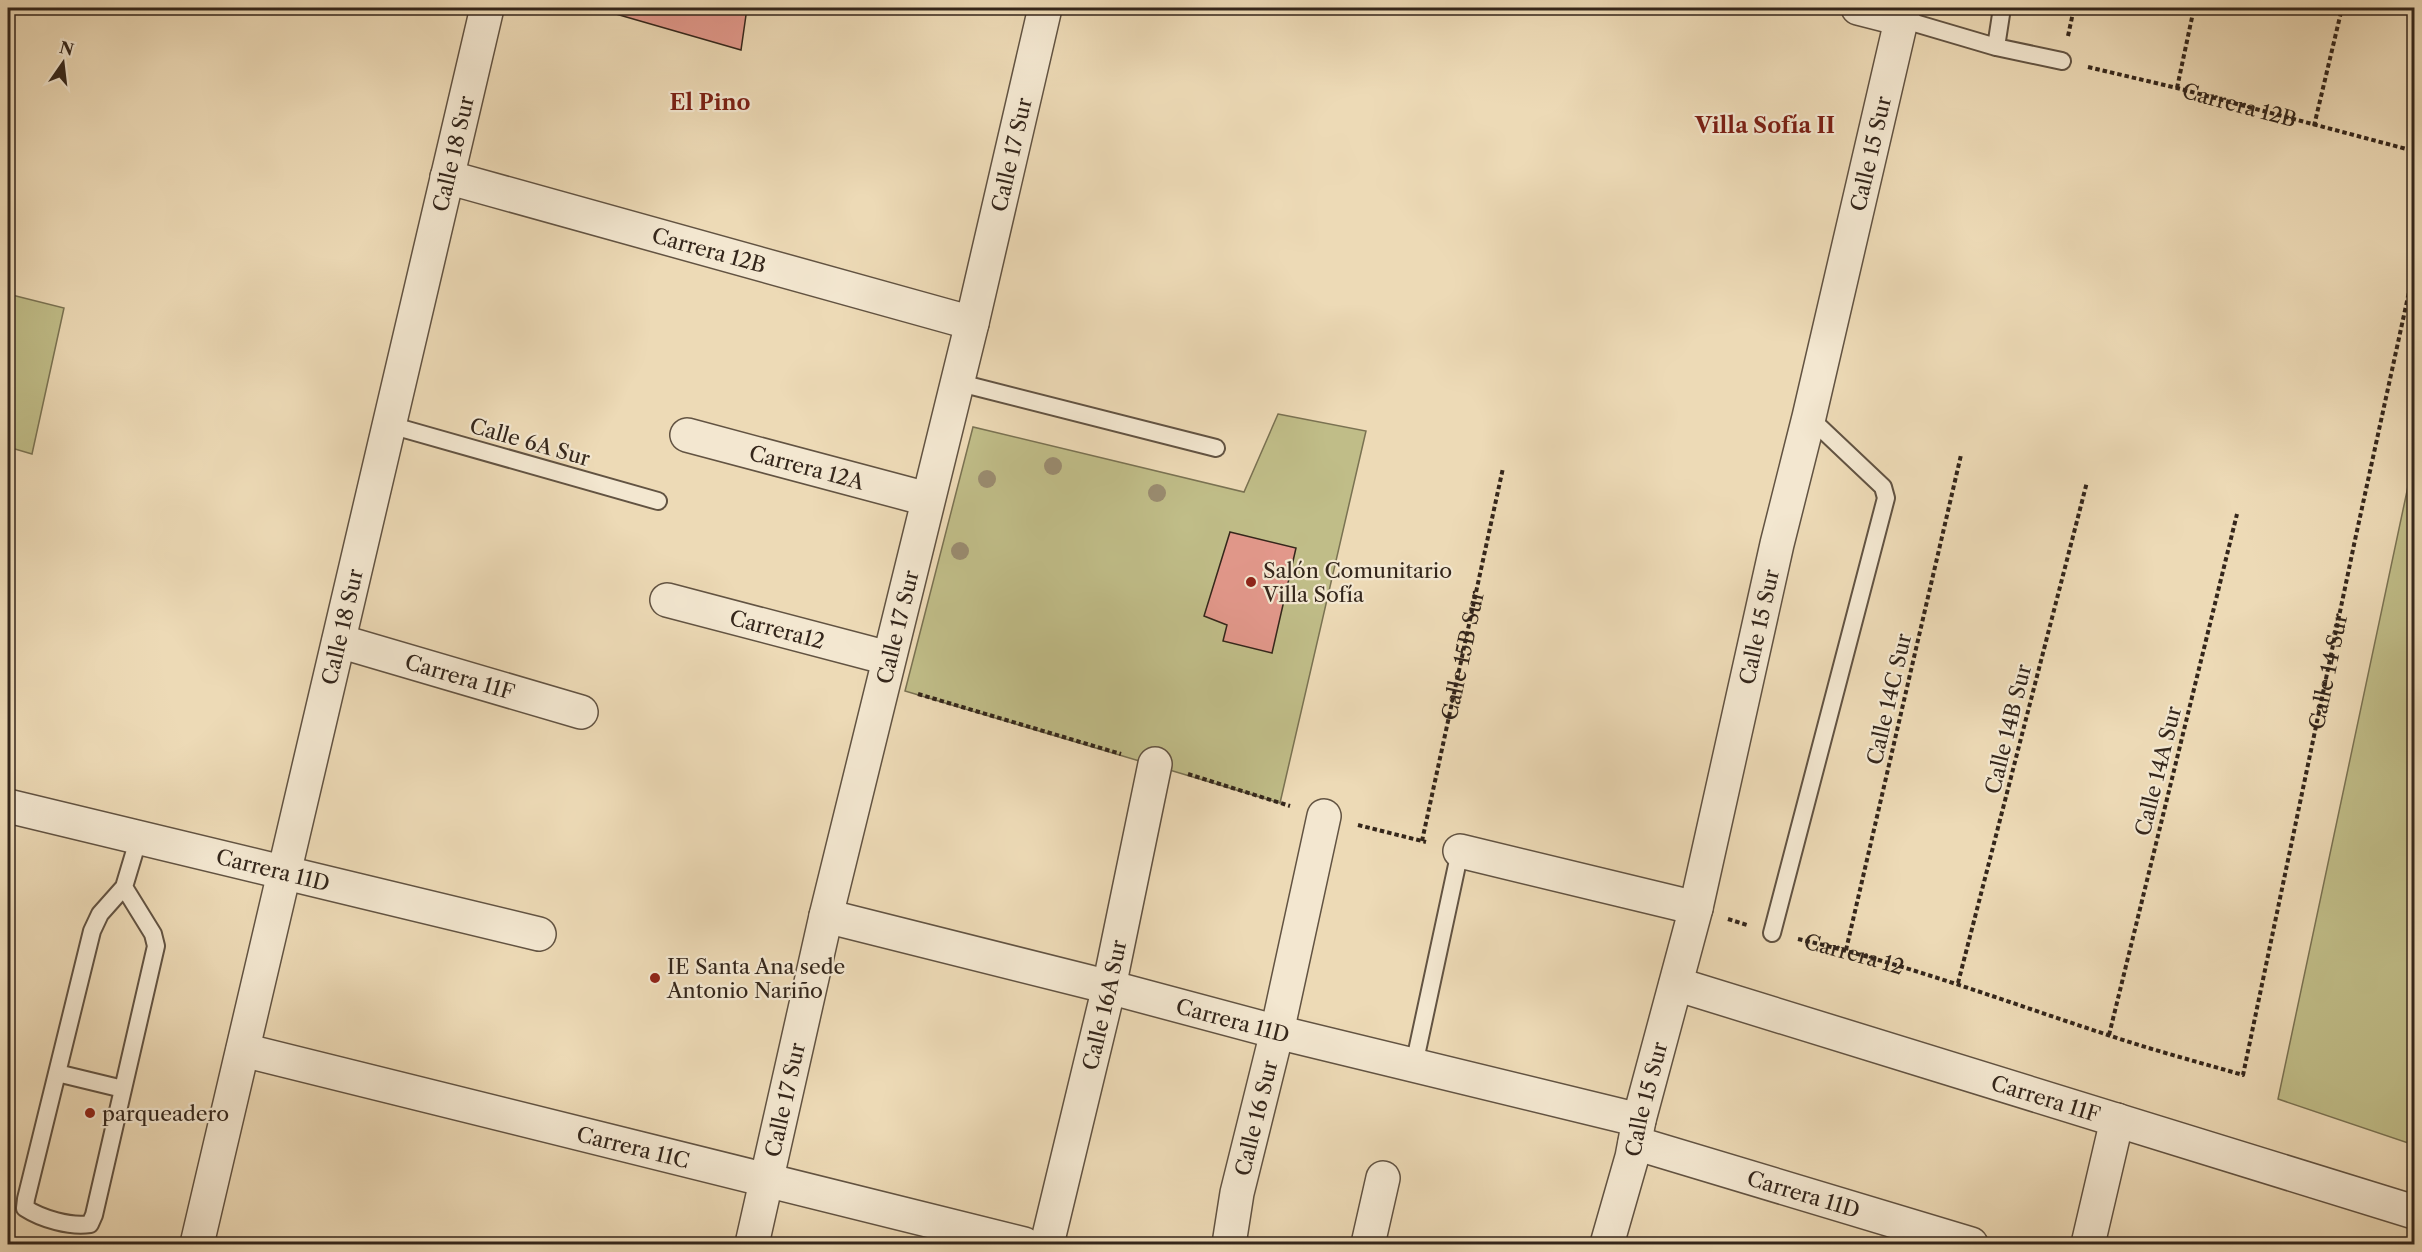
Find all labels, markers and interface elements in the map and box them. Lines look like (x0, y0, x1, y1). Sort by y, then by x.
north arrow (33, 33, 93, 93)
text: N (57, 37, 76, 60)
street label: Carrera 12B (2180, 77, 2299, 132)
district label: El Pino (669, 89, 751, 116)
street label: Calle 18 Sur (427, 93, 479, 214)
street label: Calle 15 Sur (1845, 93, 1896, 214)
street label: Calle 17 Sur (986, 95, 1036, 214)
district label: Villa Sofía II (1694, 112, 1835, 139)
street label: Carrera 12B (649, 222, 769, 278)
street label: Calle 6A Sur (467, 413, 593, 471)
street label: Carrera 12A (747, 440, 868, 494)
place label: Salón Comunitario Villa Sofía (1262, 558, 1452, 607)
street label: Calle 18 Sur (316, 566, 368, 687)
street label: Calle 15 Sur (1734, 566, 1784, 687)
street label: Calle 17 Sur (871, 567, 923, 686)
marker: Salón Comunitario Villa Sofía (1244, 575, 1258, 589)
street label: Calle 15B Sur (1436, 588, 1489, 723)
street label: Carrera12 (727, 605, 827, 653)
street label: Calle 14 Sur (2303, 611, 2352, 732)
street label: Calle 14C Sur (1862, 631, 1916, 767)
street label: Carrera 11F (402, 649, 518, 704)
street label: Calle 14B Sur (1980, 661, 2036, 796)
street label: Calle 14A Sur (2130, 703, 2186, 839)
street label: Carrera 11D (214, 844, 332, 896)
street label: Carrera 12 (1802, 928, 1907, 979)
street label: Calle 16A Sur (1077, 937, 1131, 1072)
place label: IE Santa Ana sede Antonio Nariño (666, 954, 845, 1003)
marker: IE Santa Ana sede Antonio Nariño (648, 971, 662, 985)
street label: Carrera 11D (1173, 993, 1292, 1047)
street label: Calle 15 Sur (1620, 1039, 1672, 1159)
street label: Calle 17 Sur (760, 1040, 810, 1159)
street label: Calle 16 Sur (1229, 1057, 1282, 1178)
street label: Carrera 11F (1988, 1070, 2104, 1127)
place label: parqueadero (102, 1101, 229, 1126)
marker: parqueadero (83, 1106, 97, 1120)
street label: Carrera 11C (574, 1121, 692, 1173)
street label: Carrera 11D (1744, 1165, 1863, 1222)

